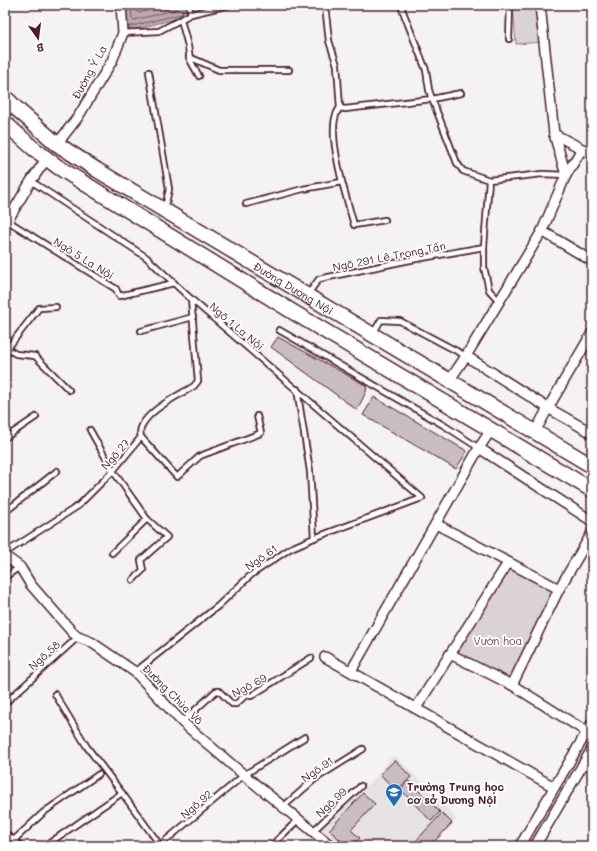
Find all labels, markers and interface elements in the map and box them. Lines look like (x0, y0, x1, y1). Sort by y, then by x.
north arrow (18, 18, 58, 58)
text: B (35, 40, 46, 56)
street label: Đường Ỷ La (68, 42, 110, 102)
street label: Ngõ 5 La Nội (51, 233, 117, 283)
street label: Ngõ 291 Lê Trọng Tấn (331, 238, 447, 274)
street label: Đường Dương Nội (251, 258, 336, 317)
street label: Ngõ 1 La Nội (206, 299, 268, 353)
street label: Ngõ 27 (97, 435, 133, 473)
street label: Ngõ 61 (242, 541, 280, 573)
park label: Vườn hoa (474, 633, 523, 648)
street label: Ngõ 58 (25, 637, 63, 673)
street label: Đường Chùa Võ (139, 660, 207, 728)
street label: Ngõ 69 (229, 669, 270, 700)
street label: Ngõ 91 (298, 753, 336, 785)
place label: Trường Trung học cơ sở Dương Nội (407, 779, 504, 807)
school or university icon: Trường Trung học cơ sở Dương Nội (384, 782, 404, 807)
street label: Ngõ 99 (312, 783, 350, 820)
street label: Ngõ 92 (177, 786, 215, 822)

